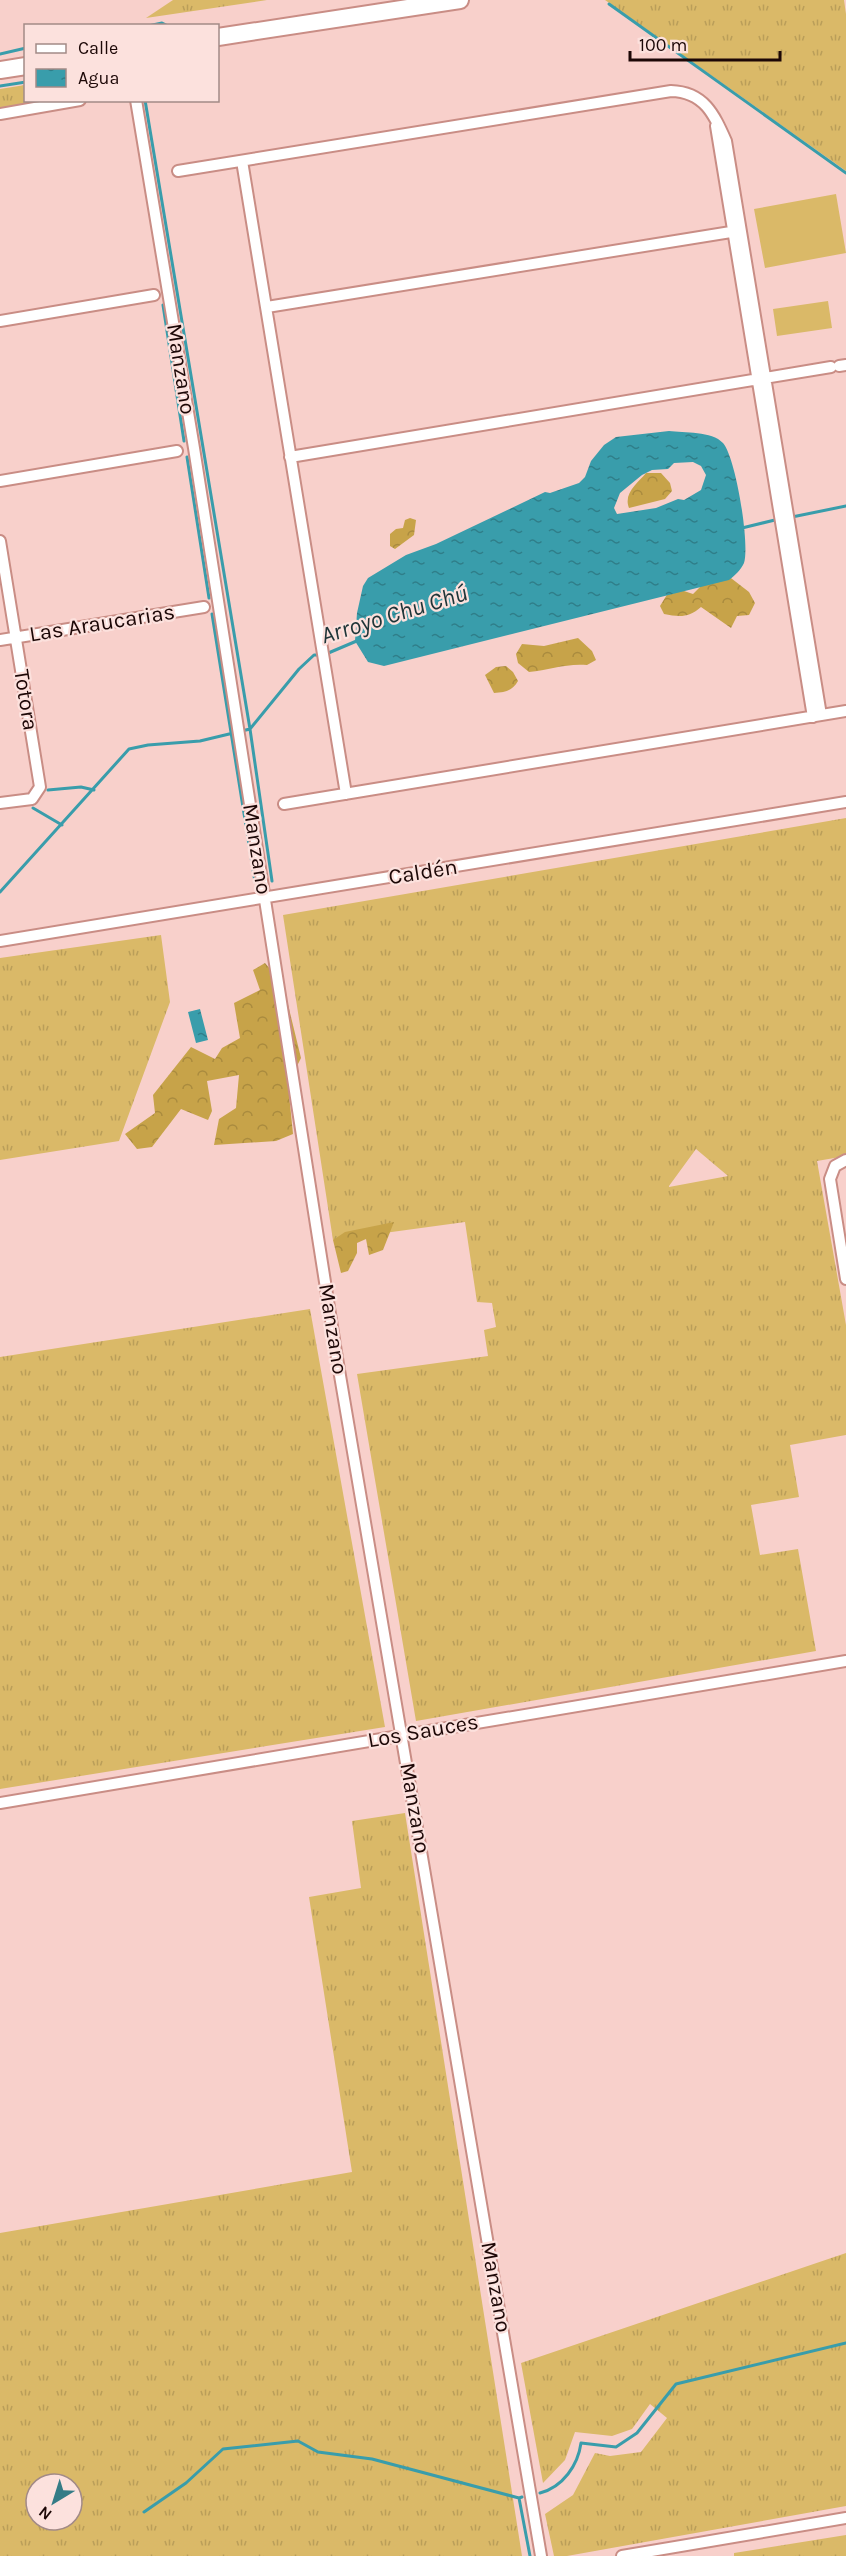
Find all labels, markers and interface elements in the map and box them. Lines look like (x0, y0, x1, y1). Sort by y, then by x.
legend (24, 24, 219, 102)
scale bar (630, 24, 780, 62)
text: 100 m (639, 34, 687, 56)
text: Calle (78, 37, 118, 59)
text: Agua (78, 67, 119, 89)
street label: Manzano (161, 322, 201, 416)
water label: Arroyo Chu Chú (317, 578, 471, 650)
street label: Las Araucarias (27, 599, 177, 647)
street label: Totora (8, 668, 44, 732)
street label: Manzano (237, 802, 277, 896)
street label: Caldén (387, 854, 459, 890)
street label: Manzano (313, 1282, 353, 1376)
street label: Los Sauces (366, 1708, 480, 1754)
street label: Manzano (394, 1761, 436, 1855)
street label: Manzano (475, 2240, 517, 2334)
north arrow (24, 2472, 84, 2532)
text: N (35, 2502, 55, 2524)

